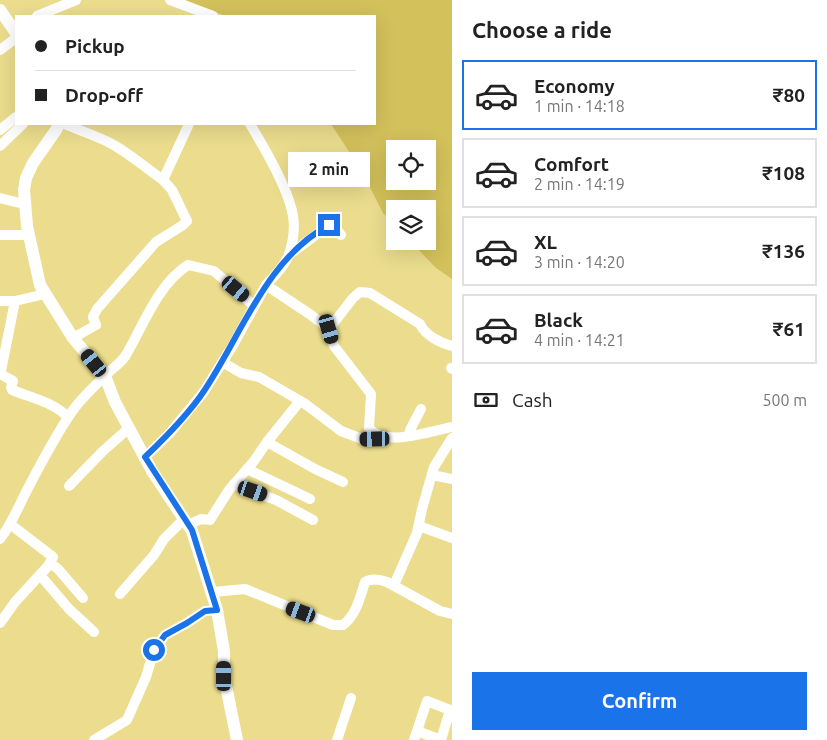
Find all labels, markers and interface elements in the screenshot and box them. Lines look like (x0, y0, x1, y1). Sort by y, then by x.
text: Choose a ride (472, 17, 612, 42)
text: Pickup (65, 35, 125, 57)
icon: car (474, 73, 519, 118)
text: Economy (534, 75, 615, 97)
text: Drop-off (65, 84, 143, 106)
text: ₹80 (773, 84, 805, 106)
text: 1 min · 14:18 (534, 97, 625, 115)
map controls (386, 140, 436, 250)
button: locate (386, 140, 436, 190)
icon: car (474, 151, 519, 196)
callout: 2 min (288, 152, 370, 188)
text: Comfort (534, 153, 609, 175)
text: 2 min (309, 160, 349, 178)
text: ₹108 (762, 162, 805, 184)
text: 2 min · 14:19 (534, 175, 625, 193)
button: layers (386, 200, 436, 250)
route end (318, 214, 340, 236)
icon: car (474, 229, 519, 274)
text: XL (534, 231, 557, 253)
text: ₹136 (762, 240, 805, 262)
text: 3 min · 14:20 (534, 253, 625, 271)
car (219, 274, 252, 304)
icon: car (474, 307, 519, 352)
text: Black (534, 309, 583, 331)
car (317, 313, 340, 345)
text: ₹61 (773, 318, 805, 340)
text: 4 min · 14:21 (534, 331, 625, 349)
car (78, 347, 109, 379)
icon: cash (472, 386, 500, 414)
text: Cash (512, 389, 553, 411)
text: 500 m (762, 391, 807, 409)
car (359, 431, 390, 447)
car (236, 479, 269, 503)
car (284, 600, 317, 624)
route start (143, 639, 165, 661)
car (216, 661, 231, 691)
button: Confirm (472, 672, 807, 730)

